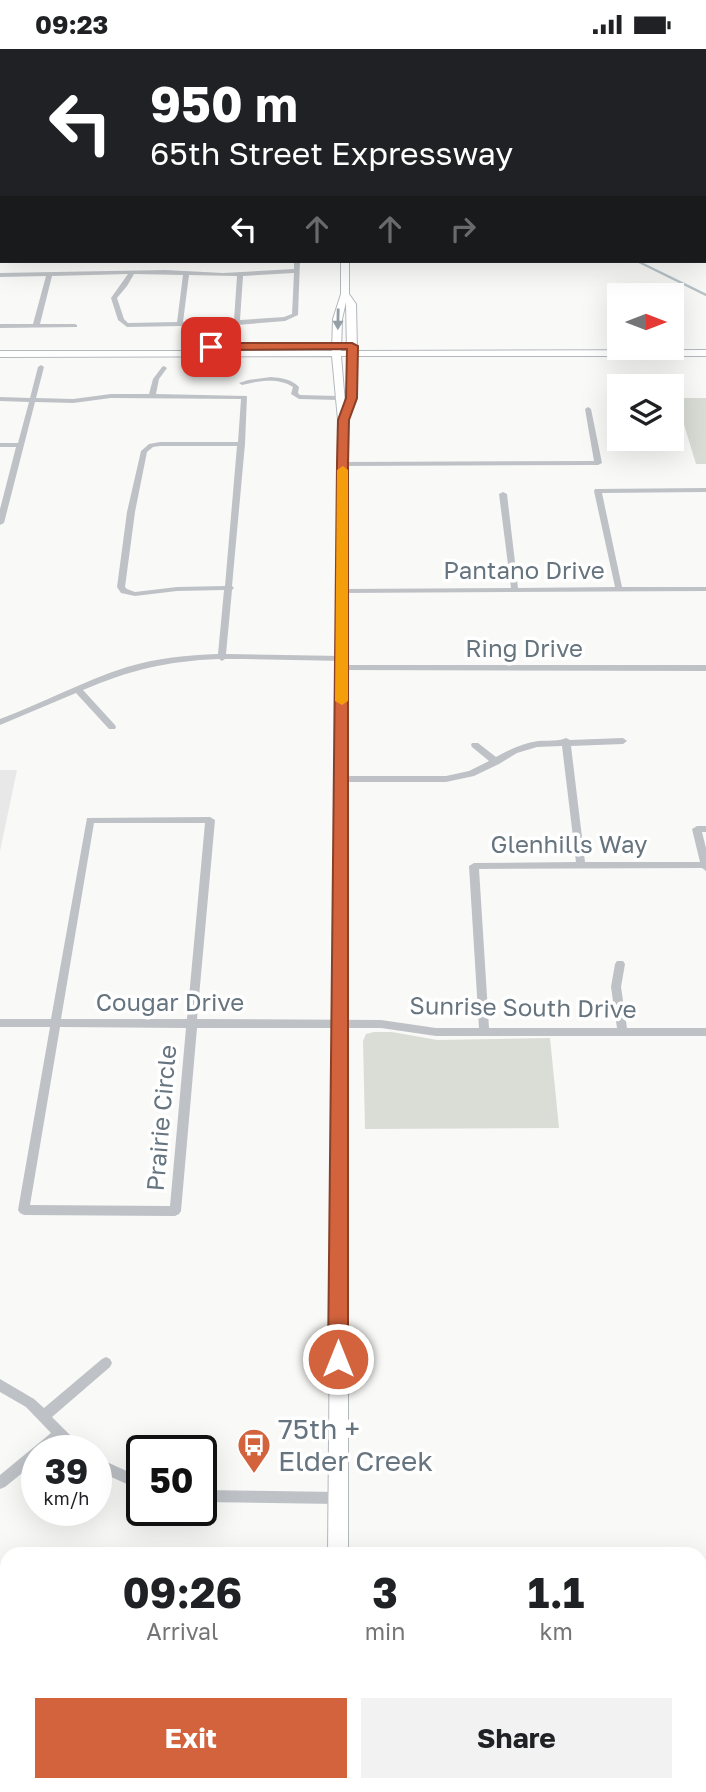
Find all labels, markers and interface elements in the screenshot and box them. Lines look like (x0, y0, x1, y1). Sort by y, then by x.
text: 09:23 (35, 9, 108, 40)
text: 950 m (150, 74, 298, 133)
icon: left (35, 77, 126, 168)
text: 65th Street Expressway (150, 134, 513, 172)
icon: left (225, 210, 263, 248)
icon: ahead (298, 210, 336, 248)
icon: ahead (371, 210, 409, 248)
icon: right (444, 210, 482, 248)
north arrow (607, 283, 684, 361)
map controls (607, 283, 684, 451)
one-way arrow (332, 308, 344, 330)
pin (181, 317, 241, 377)
icon: arrive (192, 328, 230, 366)
button: layers (607, 374, 684, 451)
street label: Pantano Drive (443, 555, 605, 584)
street label: Ring Drive (465, 633, 583, 662)
street label: Glenhills Way (491, 829, 647, 858)
street label: Cougar Drive (96, 987, 244, 1016)
street label: Sunrise South Drive (409, 990, 637, 1023)
street label: Prairie Circle (140, 1043, 181, 1192)
position arrow (301, 1322, 375, 1396)
place label: 75th + Elder Creek (278, 1412, 433, 1477)
bus stop icon: 75th + Elder Creek (235, 1426, 273, 1475)
speed limit sign: 50 (126, 1435, 217, 1526)
text: 39 (45, 1450, 88, 1492)
text: km/h (44, 1487, 89, 1509)
text: 09:26 (122, 1567, 242, 1617)
text: 3 (372, 1567, 398, 1617)
text: 1.1 (528, 1567, 584, 1617)
text: Arrival (146, 1617, 218, 1645)
text: min (365, 1617, 405, 1645)
text: km (539, 1617, 573, 1645)
button: Exit (35, 1698, 347, 1778)
button: Share (361, 1698, 672, 1778)

